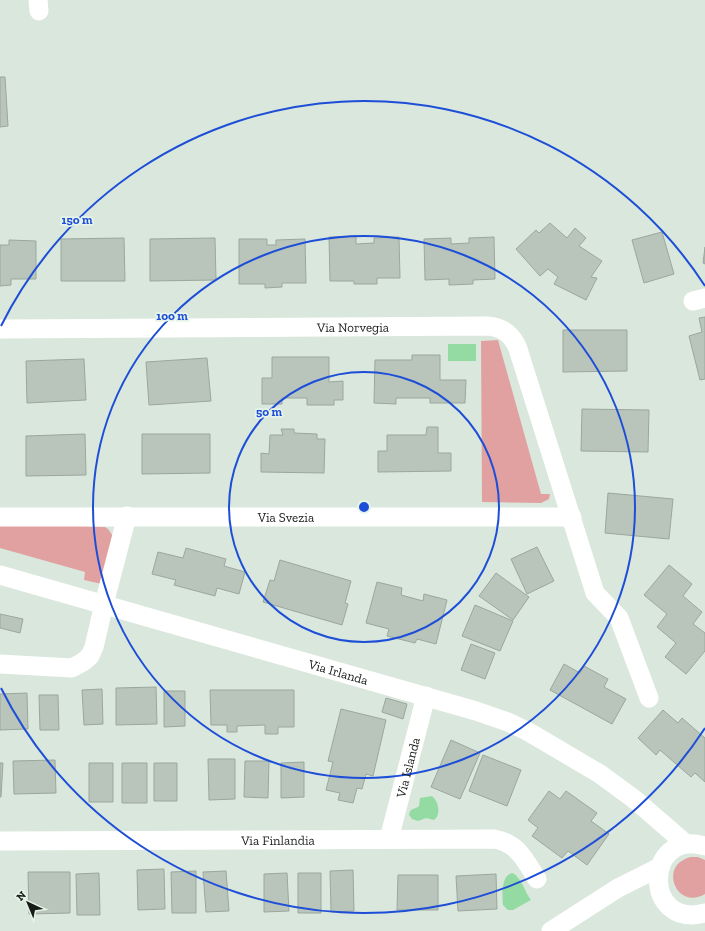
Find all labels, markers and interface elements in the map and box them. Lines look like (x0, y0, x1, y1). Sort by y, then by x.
text: 150 m (62, 213, 93, 227)
text: 100 m (156, 309, 188, 323)
street label: Via Norvegia (316, 320, 390, 335)
text: 50 m (256, 405, 282, 419)
centre of rings (357, 500, 371, 514)
street label: Via Svezia (257, 510, 315, 525)
street label: Via Irlanda (306, 656, 371, 688)
street label: Via Islanda (393, 735, 423, 800)
street label: Via Finlandia (240, 833, 316, 848)
north arrow (8, 883, 48, 923)
text: N (14, 888, 29, 904)

